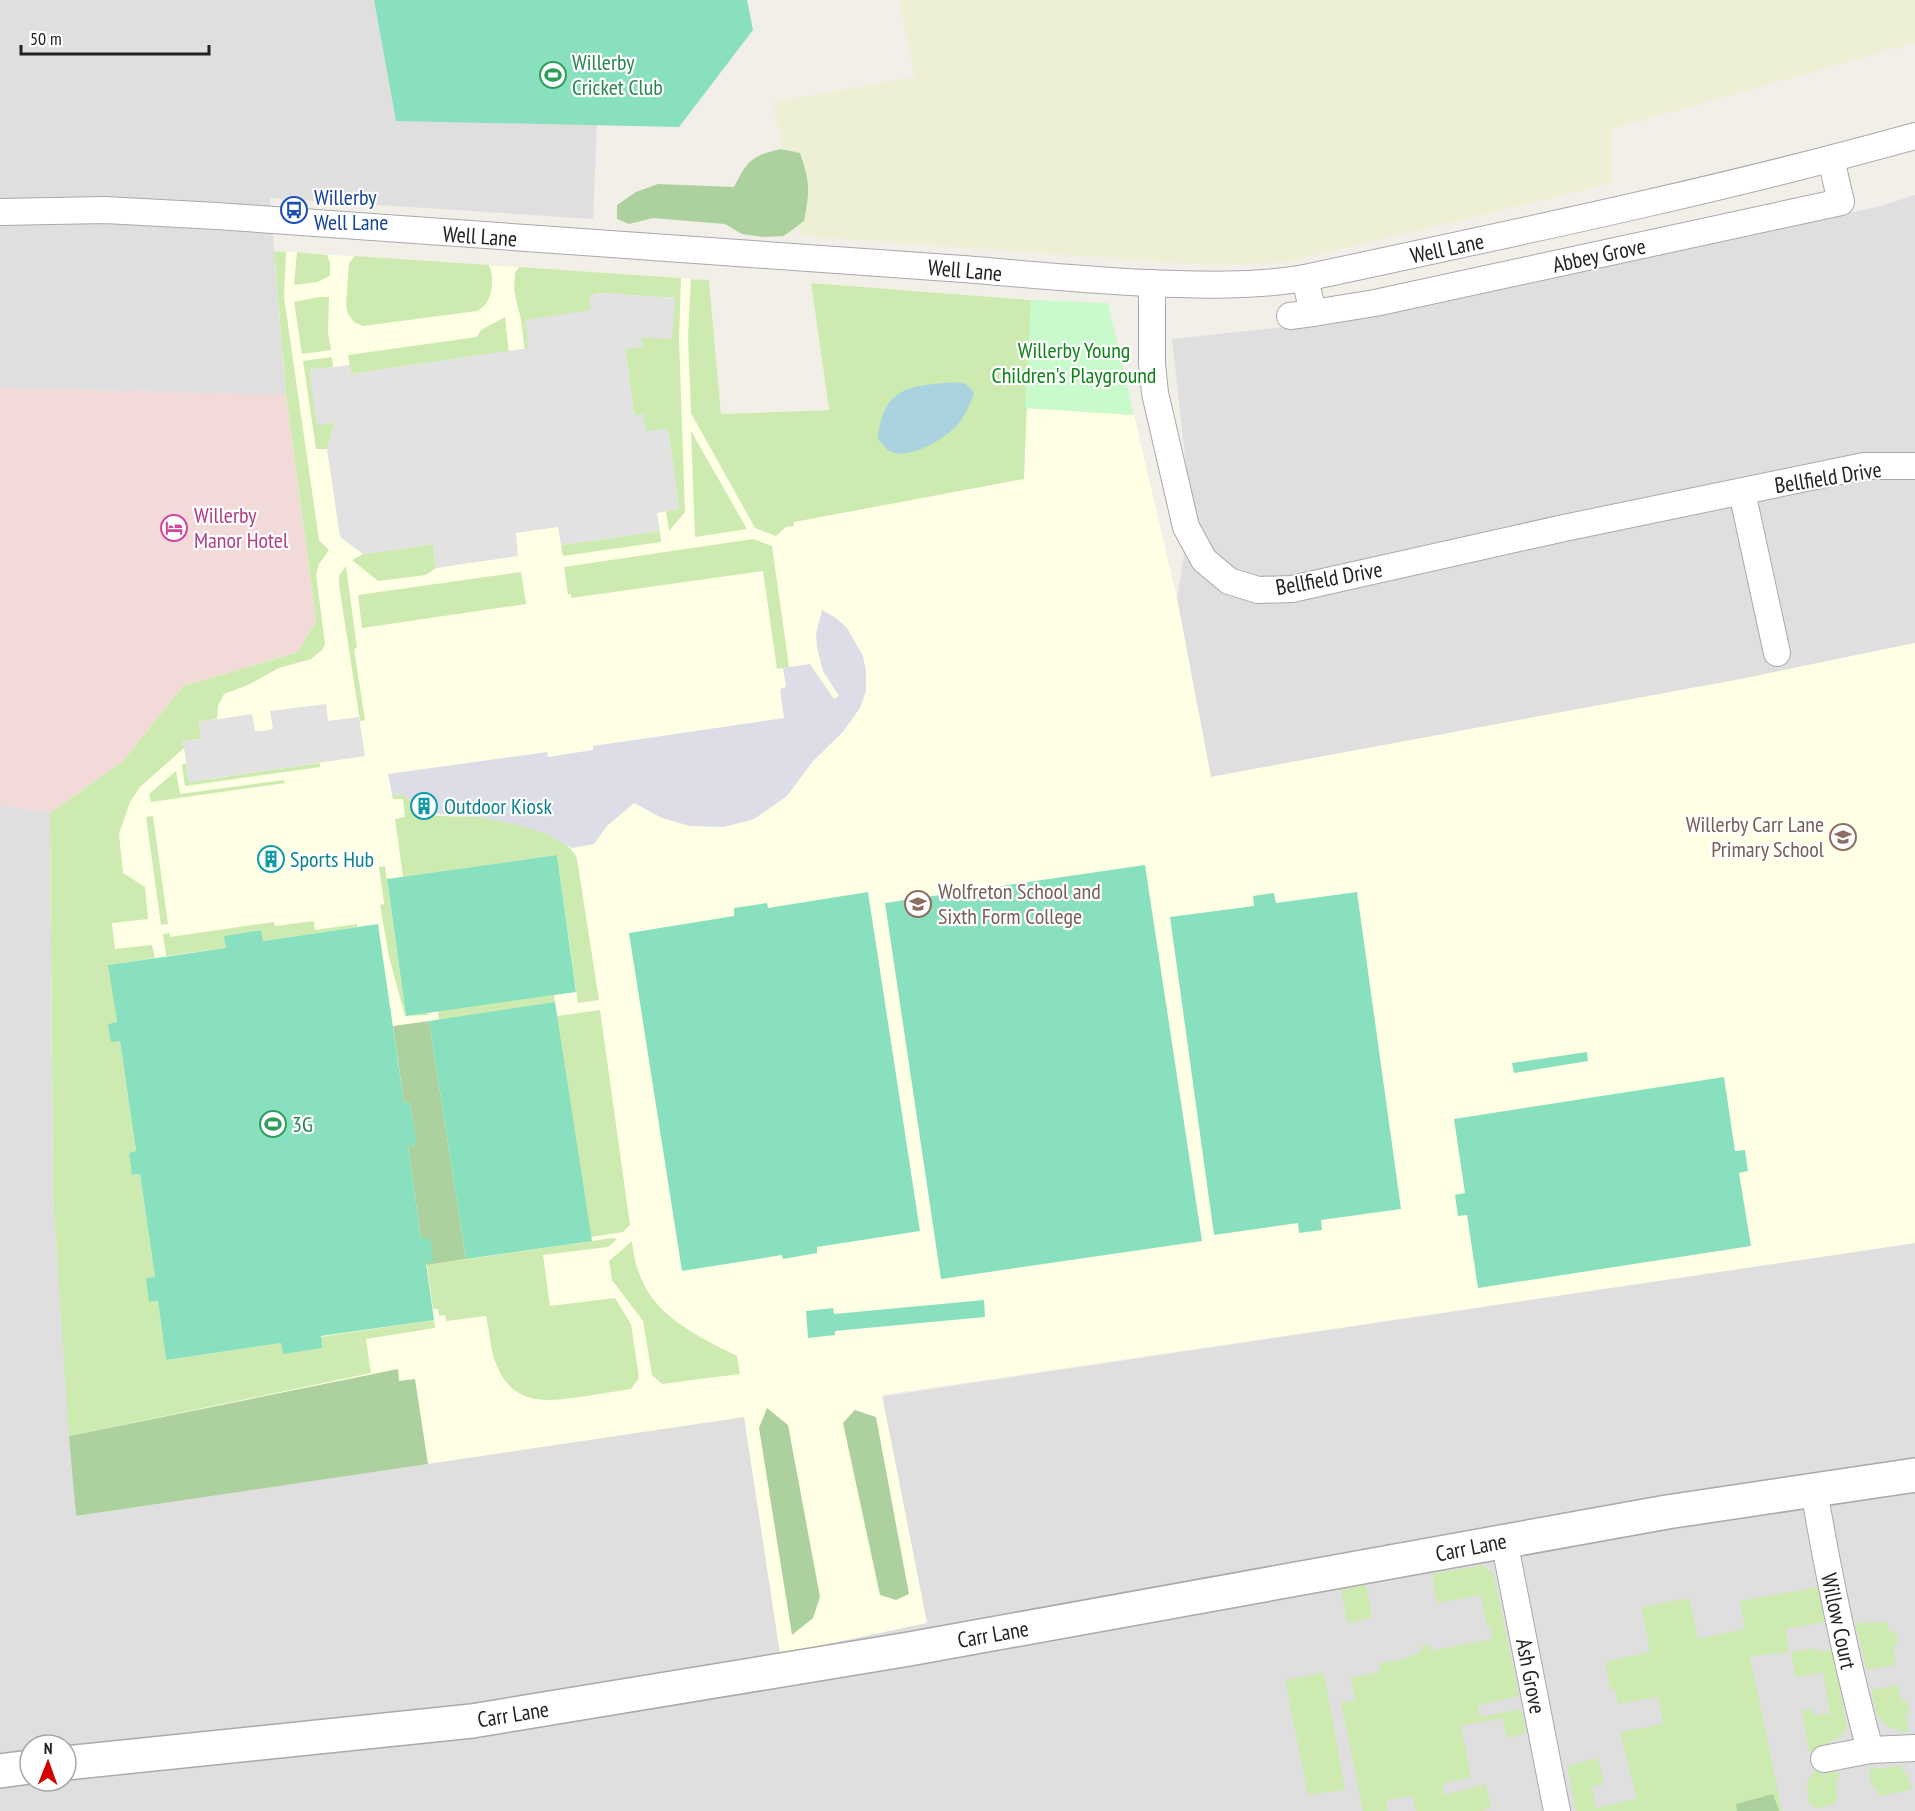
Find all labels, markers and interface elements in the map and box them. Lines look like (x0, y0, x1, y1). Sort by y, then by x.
scale bar (21, 18, 208, 56)
text: 50 m (30, 27, 62, 50)
place label: Willerby Cricket Club (572, 48, 663, 101)
sports icon: Willerby Cricket Club (538, 60, 568, 90)
place label: Willerby Well Lane (314, 183, 388, 236)
bus stop icon: Willerby Well Lane (279, 195, 309, 225)
street label: Well Lane (442, 219, 518, 253)
street label: Well Lane (1408, 227, 1486, 269)
street label: Abbey Grove (1550, 232, 1648, 278)
street label: Well Lane (927, 253, 1003, 287)
park label: Willerby Young Children's Playground (992, 336, 1156, 389)
street label: Bellfield Drive (1773, 455, 1883, 499)
place label: Willerby Manor Hotel (194, 501, 289, 554)
hotel icon: Willerby Manor Hotel (159, 513, 189, 543)
street label: Bellfield Drive (1274, 555, 1384, 601)
building icon: Outdoor Kiosk (409, 791, 439, 821)
place label: Outdoor Kiosk (444, 792, 552, 820)
place label: Willerby Carr Lane Primary School (1686, 810, 1825, 863)
school or university icon: Willerby Carr Lane Primary School (1828, 822, 1858, 852)
building icon: Sports Hub (256, 844, 286, 874)
place label: Sports Hub (290, 845, 374, 873)
place label: Wolfreton School and Sixth Form College (938, 877, 1101, 930)
school or university icon: Wolfreton School and Sixth Form College (903, 889, 933, 919)
sports icon: 3G (258, 1109, 288, 1139)
place label: 3G (292, 1110, 313, 1138)
street label: Carr Lane (1433, 1526, 1509, 1568)
street label: Willow Court (1815, 1570, 1863, 1672)
street label: Carr Lane (955, 1614, 1031, 1654)
street label: Ash Grove (1510, 1636, 1552, 1716)
street label: Carr Lane (475, 1695, 551, 1733)
north arrow (18, 1733, 78, 1793)
text: N (44, 1738, 53, 1758)

